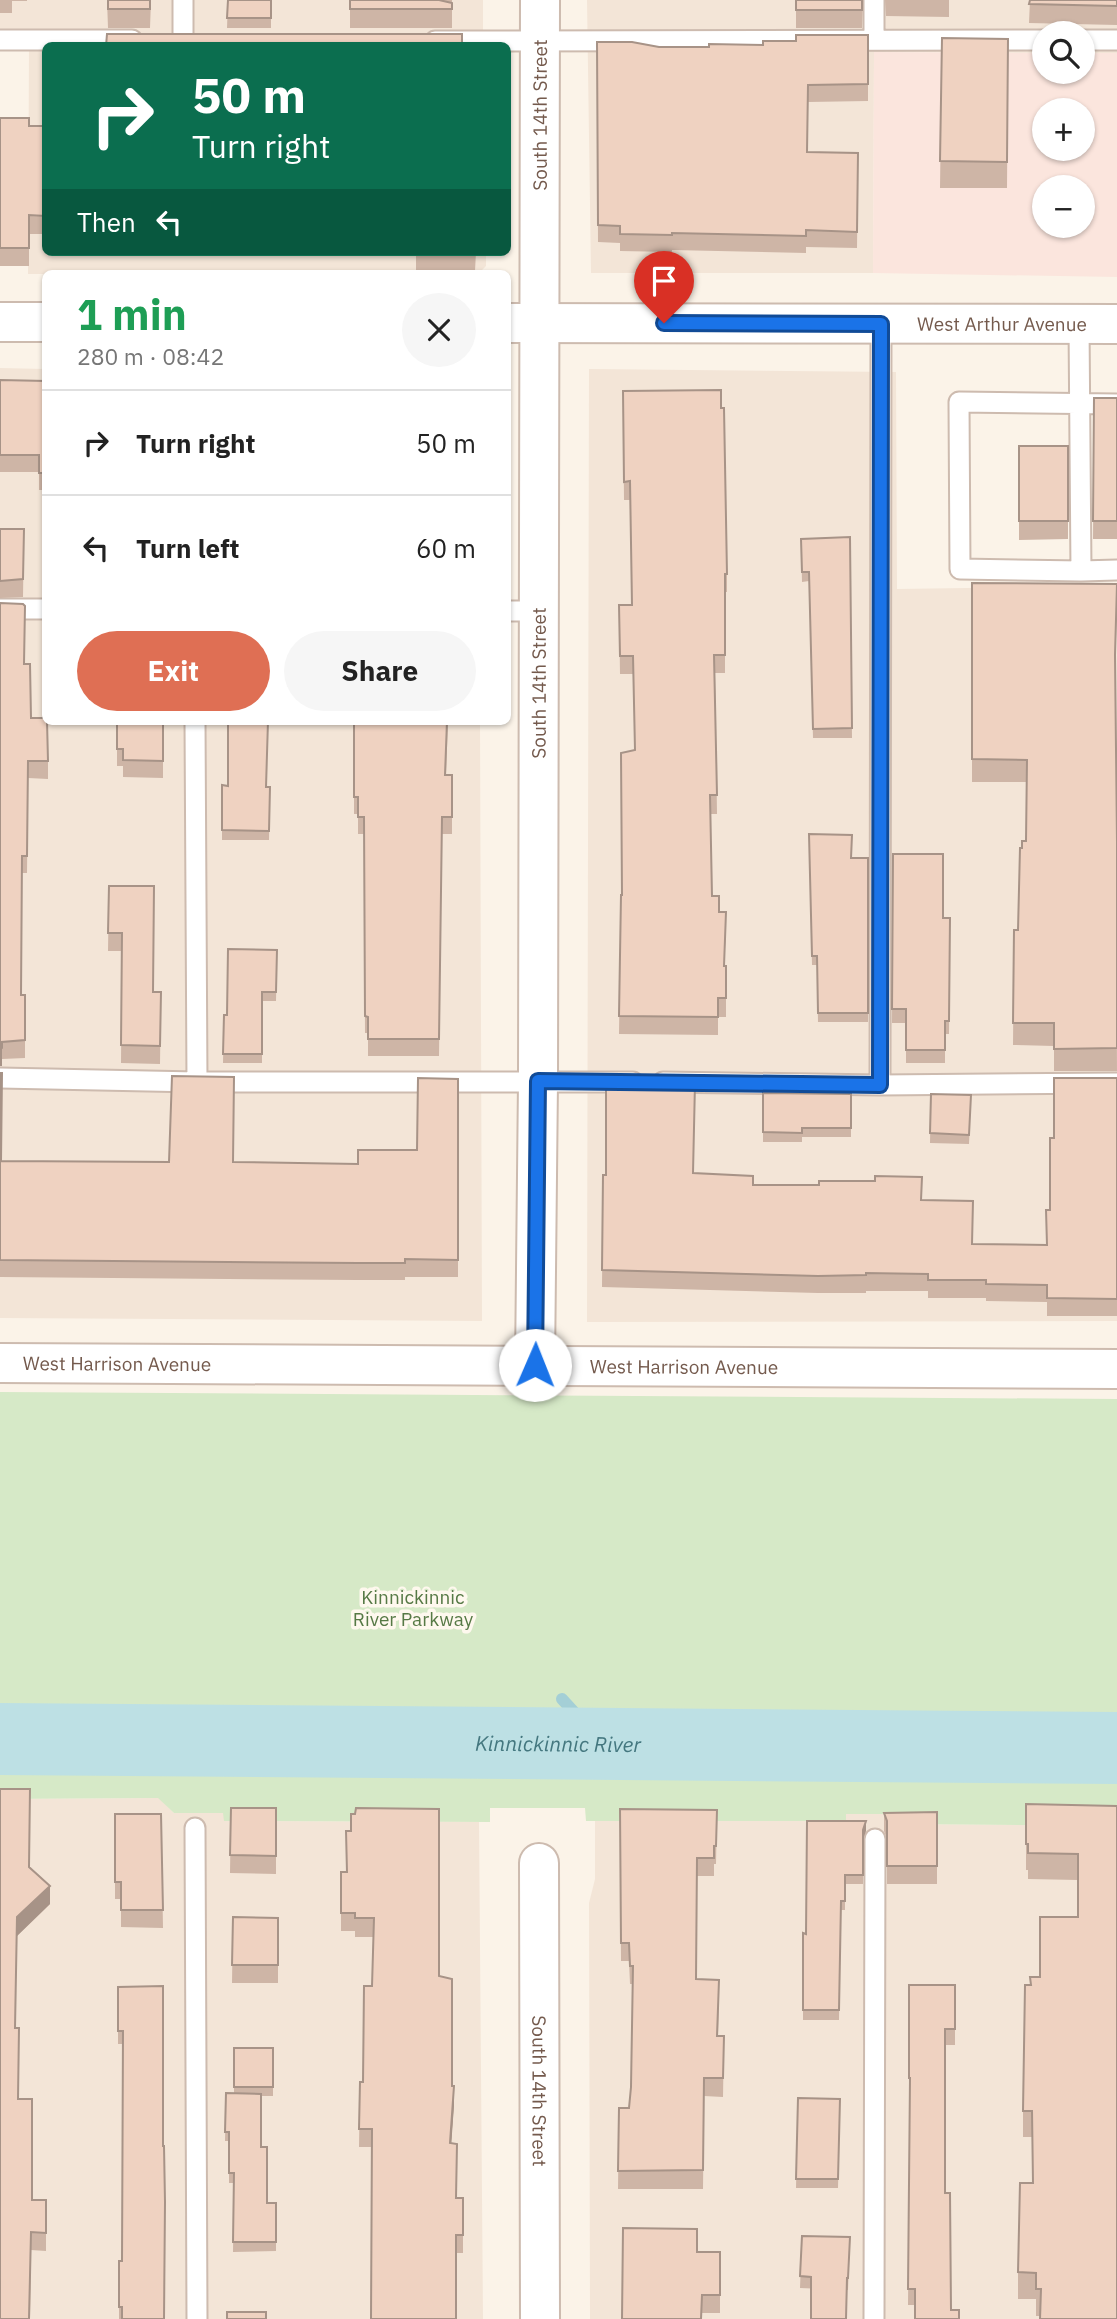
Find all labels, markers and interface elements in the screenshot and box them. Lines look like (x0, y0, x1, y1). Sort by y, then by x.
map controls (1032, 21, 1095, 238)
button: search (1032, 21, 1095, 84)
street label: South 14th Street (528, 39, 552, 191)
text: 50 m (192, 63, 306, 126)
icon: right (77, 70, 168, 161)
button: + (1032, 98, 1095, 161)
text: Turn right (192, 125, 330, 167)
button: − (1032, 175, 1095, 238)
icon: left (150, 203, 188, 241)
text: Then (77, 205, 136, 239)
pin (634, 251, 694, 323)
icon: arrive (645, 262, 683, 300)
text: 1 min (77, 287, 187, 342)
button: close (402, 293, 476, 367)
street label: West Arthur Avenue (917, 312, 1087, 336)
text: 280 m · 08:42 (77, 341, 224, 371)
icon: right (77, 424, 115, 462)
text: Turn right (136, 426, 255, 460)
text: 50 m (416, 426, 476, 460)
icon: left (77, 529, 115, 567)
text: Turn left (136, 531, 239, 565)
text: 60 m (416, 531, 476, 565)
street label: South 14th Street (527, 607, 551, 759)
button: Exit (77, 631, 270, 711)
button: Share (284, 631, 476, 711)
position arrow (498, 1328, 572, 1402)
street label: West Harrison Avenue (23, 1351, 211, 1376)
street label: West Harrison Avenue (590, 1354, 778, 1379)
park label: Kinnickinnic River Parkway (353, 1585, 474, 1631)
water label: Kinnickinnic River (475, 1729, 642, 1758)
street label: South 14th Street (527, 2015, 552, 2167)

